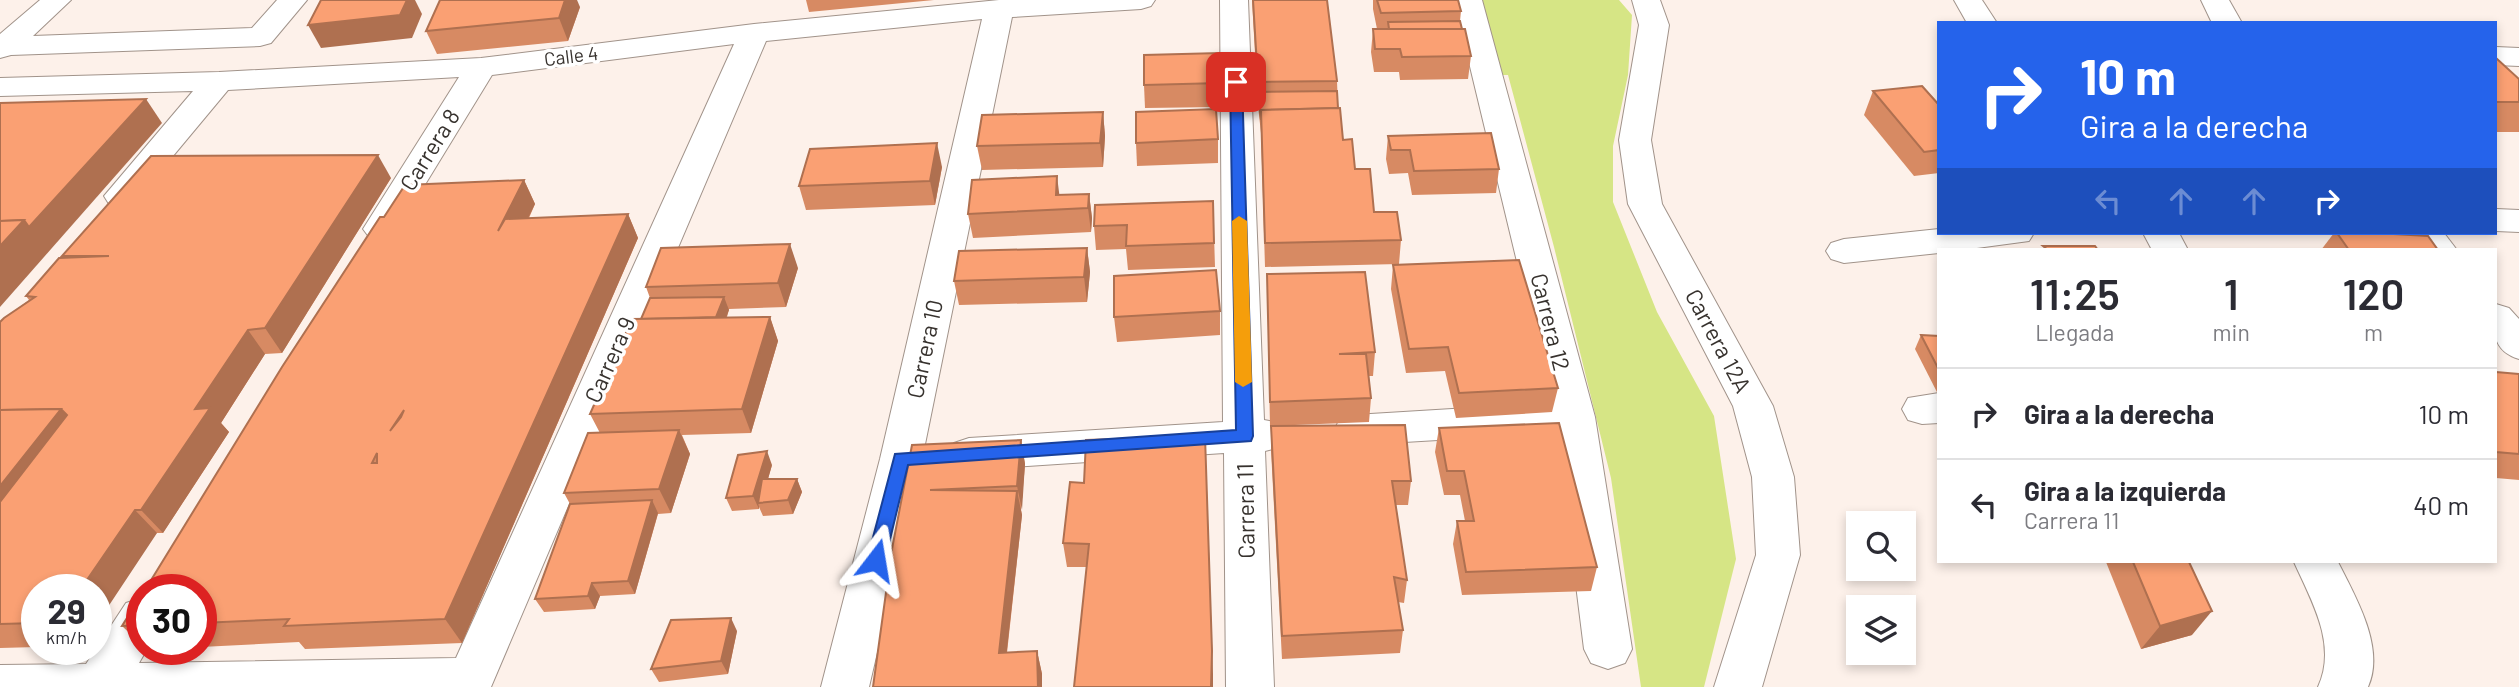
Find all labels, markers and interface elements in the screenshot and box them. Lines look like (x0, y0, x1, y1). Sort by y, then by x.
street label: Calle 4 (543, 41, 599, 70)
text: 10 m (2080, 46, 2176, 105)
icon: right (1965, 49, 2056, 140)
pin (1206, 52, 1266, 112)
icon: arrive (1217, 63, 1255, 101)
street label: Carrera 8 (393, 103, 465, 196)
text: Gira a la derecha (2080, 106, 2308, 144)
icon: left (2089, 182, 2127, 220)
icon: ahead (2162, 182, 2200, 220)
icon: ahead (2235, 182, 2273, 220)
icon: right (2308, 182, 2346, 220)
text: 11:25 (2030, 268, 2120, 318)
text: 1 (2224, 268, 2239, 318)
text: 120 (2342, 268, 2404, 318)
street label: Carrera 12 (1525, 270, 1577, 373)
street label: Carrera 12A (1680, 284, 1758, 397)
street label: Carrera 10 (900, 297, 948, 401)
street label: Carrera 9 (578, 312, 640, 407)
text: Llegada (2035, 318, 2114, 346)
text: min (2213, 318, 2250, 346)
text: m (2364, 318, 2383, 346)
icon: right (1965, 395, 2003, 433)
text: Gira a la derecha (2024, 398, 2214, 429)
text: 10 m (2419, 398, 2469, 429)
street label: Carrera 11 (1230, 463, 1260, 559)
text: Gira a la izquierda (2024, 475, 2226, 506)
icon: left (1965, 486, 2003, 524)
text: 40 m (2413, 489, 2469, 520)
text: Carrera 11 (2024, 506, 2119, 534)
map controls (1846, 511, 1916, 665)
button: search (1846, 511, 1916, 581)
position arrow (839, 523, 913, 597)
speed limit sign: 30 (126, 574, 217, 665)
text: 29 (47, 589, 86, 631)
button: layers (1846, 595, 1916, 665)
text: km/h (46, 626, 87, 648)

